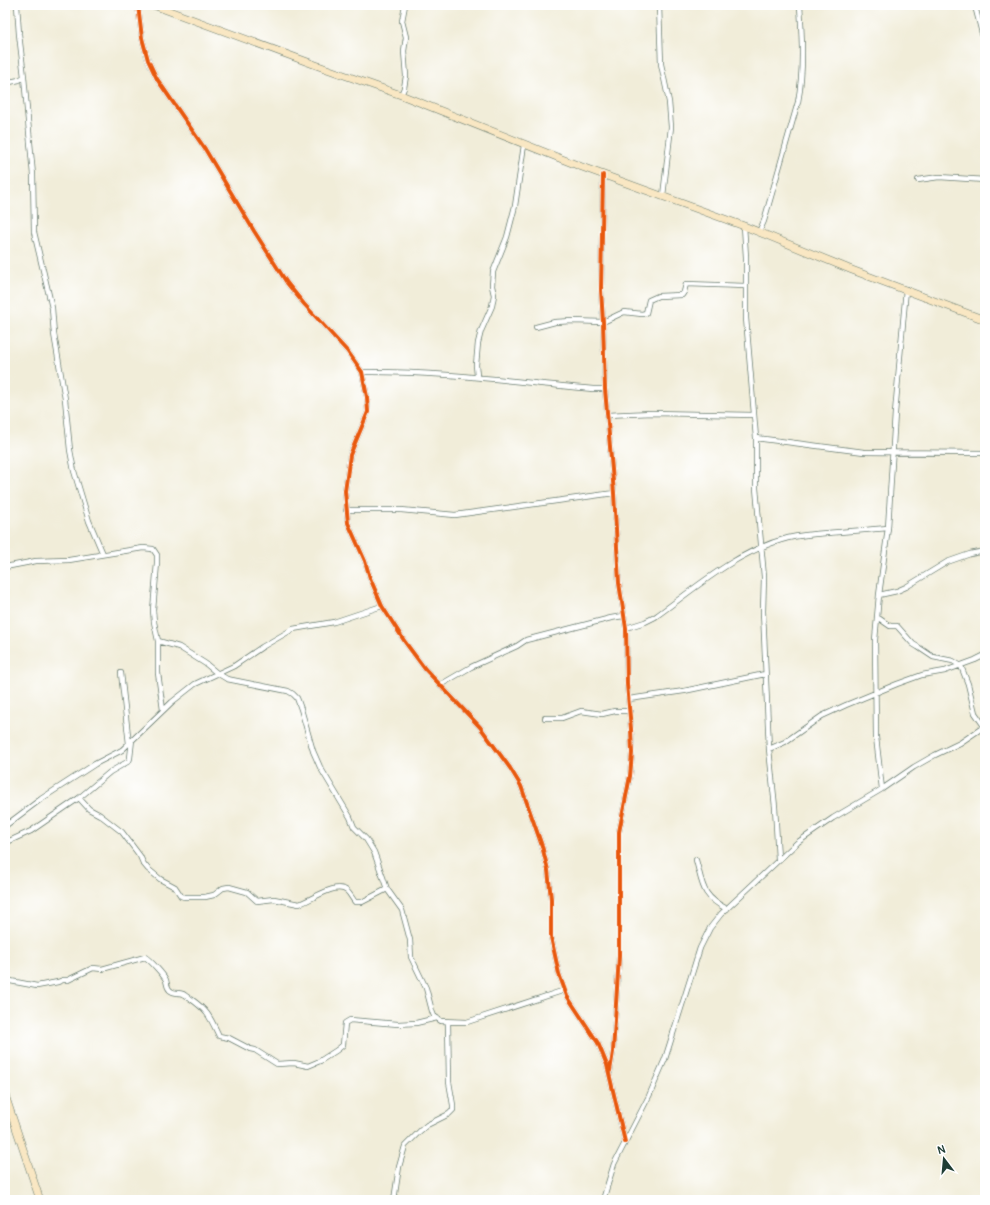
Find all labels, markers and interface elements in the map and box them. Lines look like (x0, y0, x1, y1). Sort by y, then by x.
north arrow (924, 1139, 964, 1179)
text: N (936, 1142, 947, 1157)

